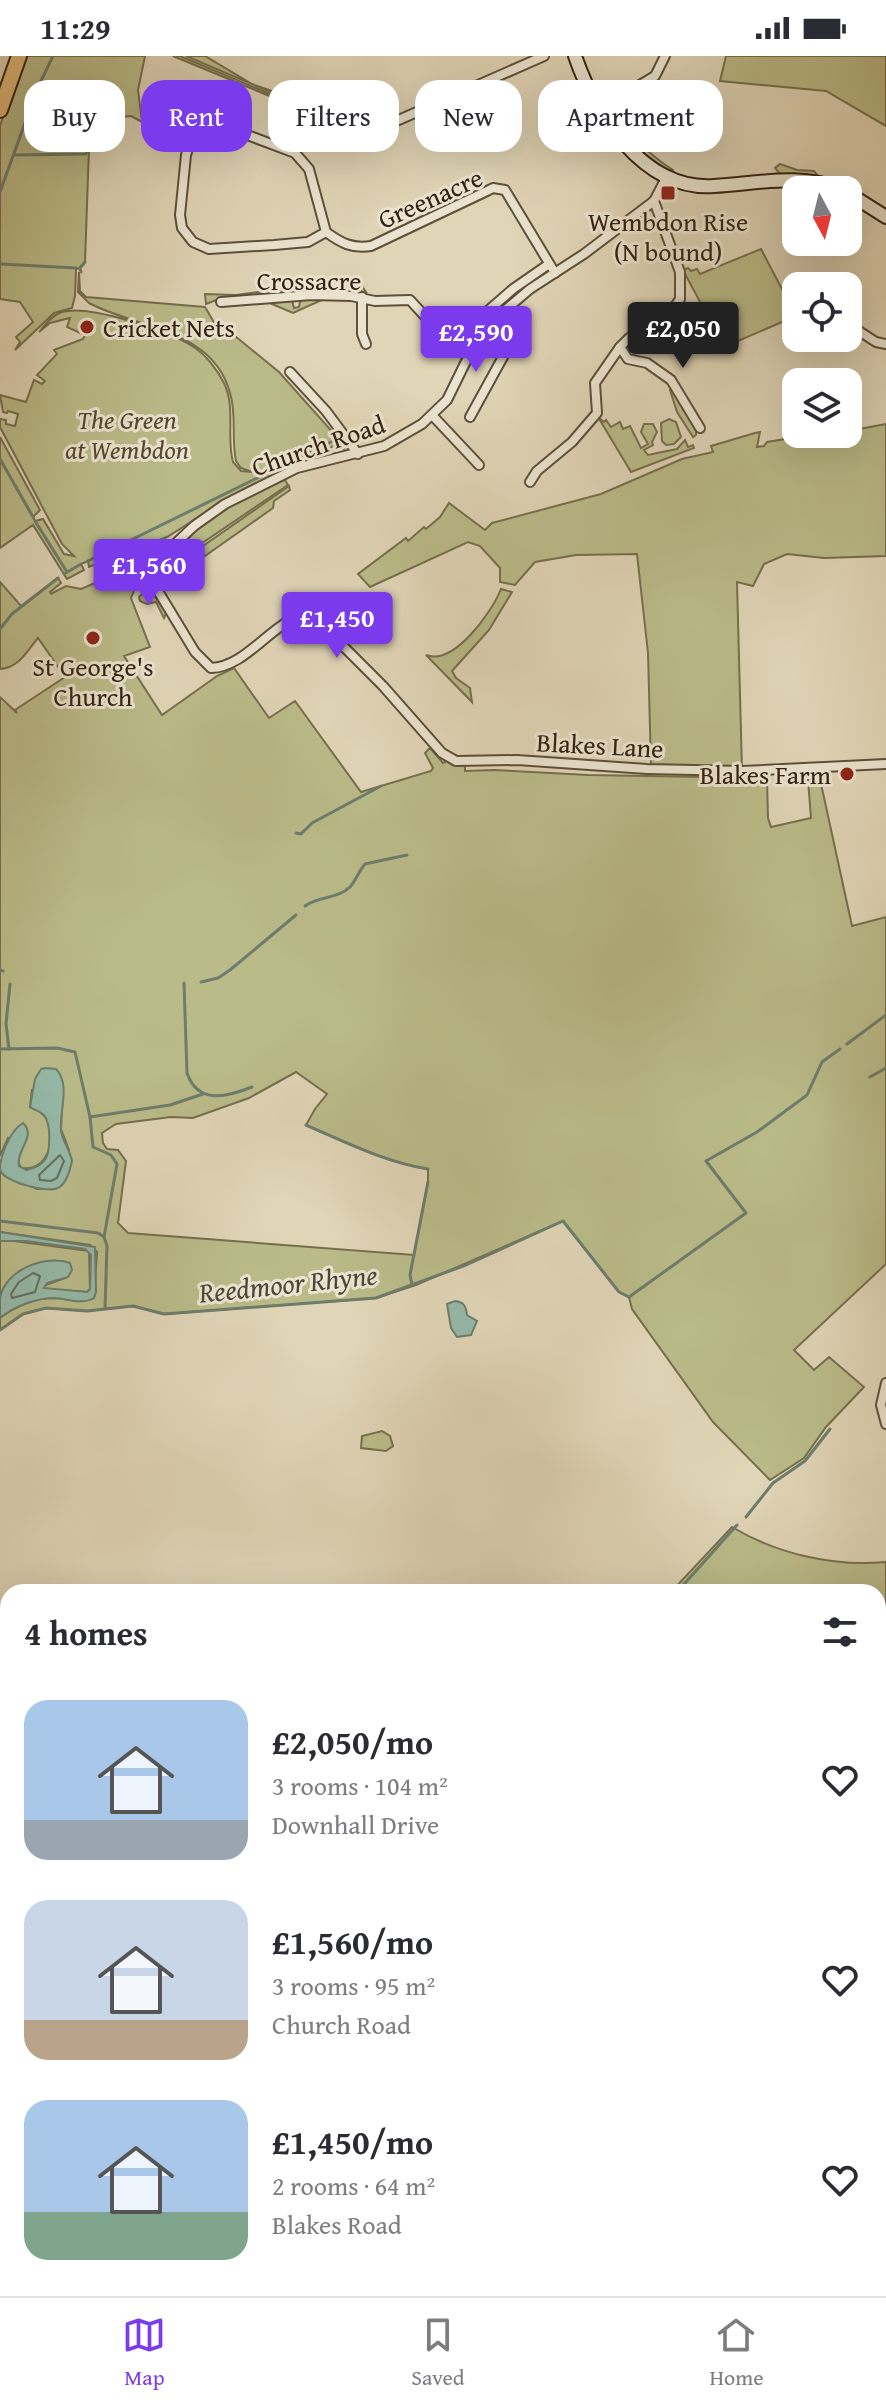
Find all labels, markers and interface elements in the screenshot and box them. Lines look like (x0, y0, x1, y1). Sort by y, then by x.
text: 11:29 (40, 6, 111, 50)
chip: Buy (24, 80, 125, 152)
chip: Rent (141, 80, 252, 152)
chip: Filters (268, 80, 399, 152)
chip: New (415, 80, 522, 152)
chip: Apartment (538, 80, 723, 152)
street label: Greenacre (371, 158, 489, 238)
north arrow (782, 176, 862, 256)
map controls (782, 176, 862, 448)
marker: Wembdon Rise (N bound) (659, 184, 677, 202)
place label: Wembdon Rise (N bound) (588, 202, 748, 271)
street label: Crossacre (257, 261, 361, 300)
button: locate (782, 272, 862, 352)
pin: £2,050 (618, 302, 748, 370)
pin: £2,590 (411, 306, 541, 374)
place label: Cricket Nets (103, 308, 235, 347)
text: £2,050 (646, 308, 720, 347)
text: £2,590 (439, 312, 513, 351)
marker: Cricket Nets (78, 318, 96, 336)
button: layers (782, 368, 862, 448)
park label: The Green at Wembdon (65, 400, 189, 469)
street label: Church Road (246, 404, 390, 486)
pin: £1,560 (84, 539, 214, 607)
text: £1,560 (112, 545, 186, 584)
pin: £1,450 (272, 592, 402, 660)
text: £1,450 (300, 598, 374, 637)
marker: St George's Church (84, 629, 102, 647)
place label: St George's Church (32, 647, 154, 716)
street label: Blakes Lane (536, 722, 664, 768)
place label: Blakes Farm (700, 755, 831, 794)
marker: Blakes Farm (838, 765, 856, 783)
water label: Reedmoor Rhyne (196, 1253, 379, 1313)
text: 4 homes (24, 1608, 148, 1657)
icon: filters (818, 1610, 862, 1654)
text: £2,050/mo (272, 1717, 433, 1766)
icon: home (88, 1732, 184, 1828)
icon: heart (818, 1758, 862, 1802)
text: 3 rooms · 104 m² (272, 1766, 448, 1805)
text: Downhall Drive (272, 1805, 439, 1844)
text: £1,560/mo (272, 1917, 433, 1966)
icon: home (88, 1932, 184, 2028)
icon: heart (818, 1958, 862, 2002)
text: 3 rooms · 95 m² (272, 1966, 435, 2005)
text: Church Road (272, 2005, 411, 2044)
text: £1,450/mo (272, 2117, 433, 2166)
icon: home (88, 2132, 184, 2228)
icon: heart (818, 2158, 862, 2202)
text: 2 rooms · 64 m² (272, 2166, 435, 2205)
text: Blakes Road (272, 2205, 402, 2244)
tab: Map (122, 2313, 166, 2393)
tab: Saved (411, 2313, 465, 2393)
tab: Home (709, 2313, 764, 2393)

